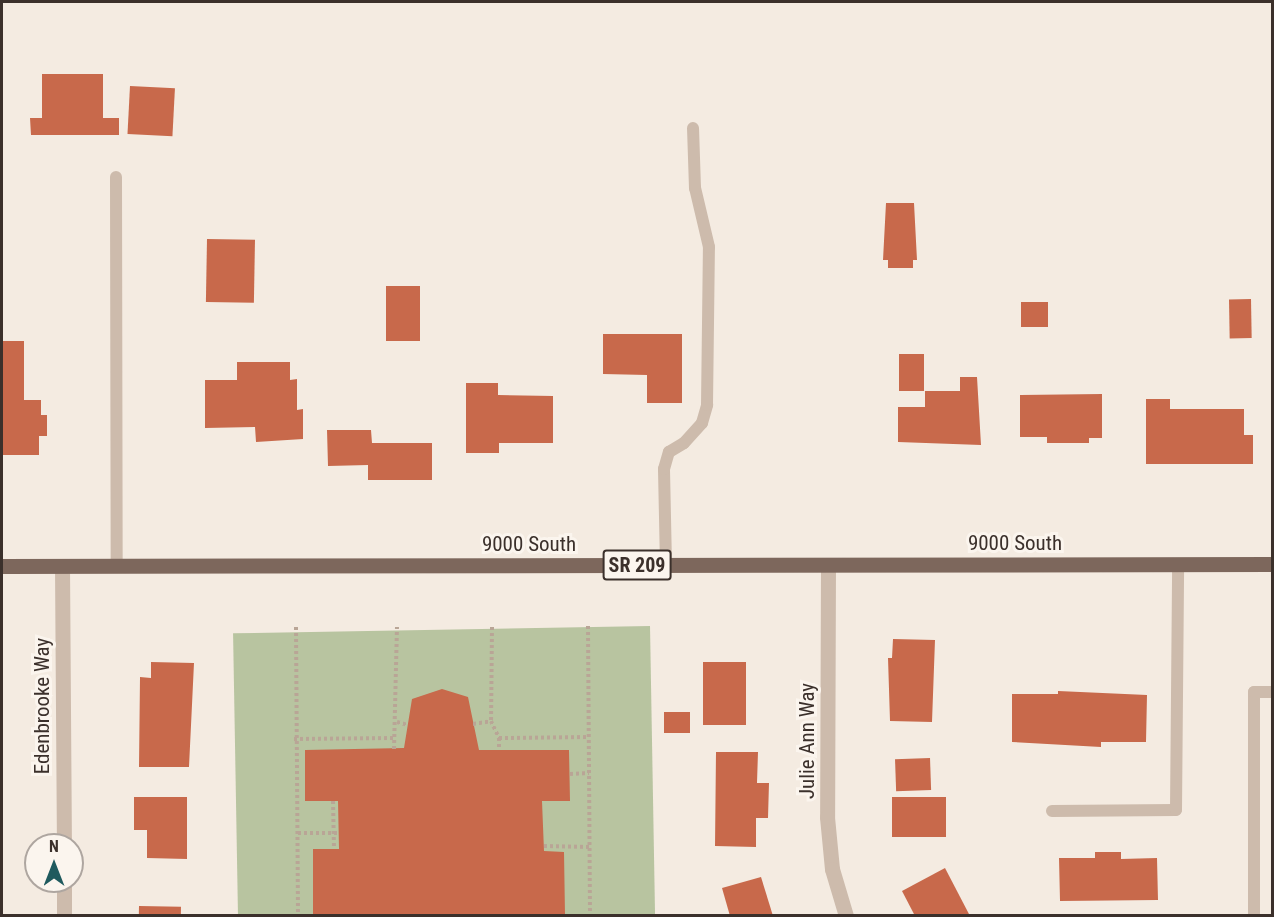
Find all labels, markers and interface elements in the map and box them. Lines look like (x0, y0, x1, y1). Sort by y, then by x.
street label: 9000 South (968, 530, 1062, 556)
street label: 9000 South (482, 531, 576, 557)
road number: SR 209 (602, 548, 672, 582)
street label: Edenbrooke Way (29, 638, 55, 774)
street label: Julie Ann Way (794, 683, 820, 799)
north arrow (24, 833, 84, 893)
text: N (49, 837, 59, 856)

